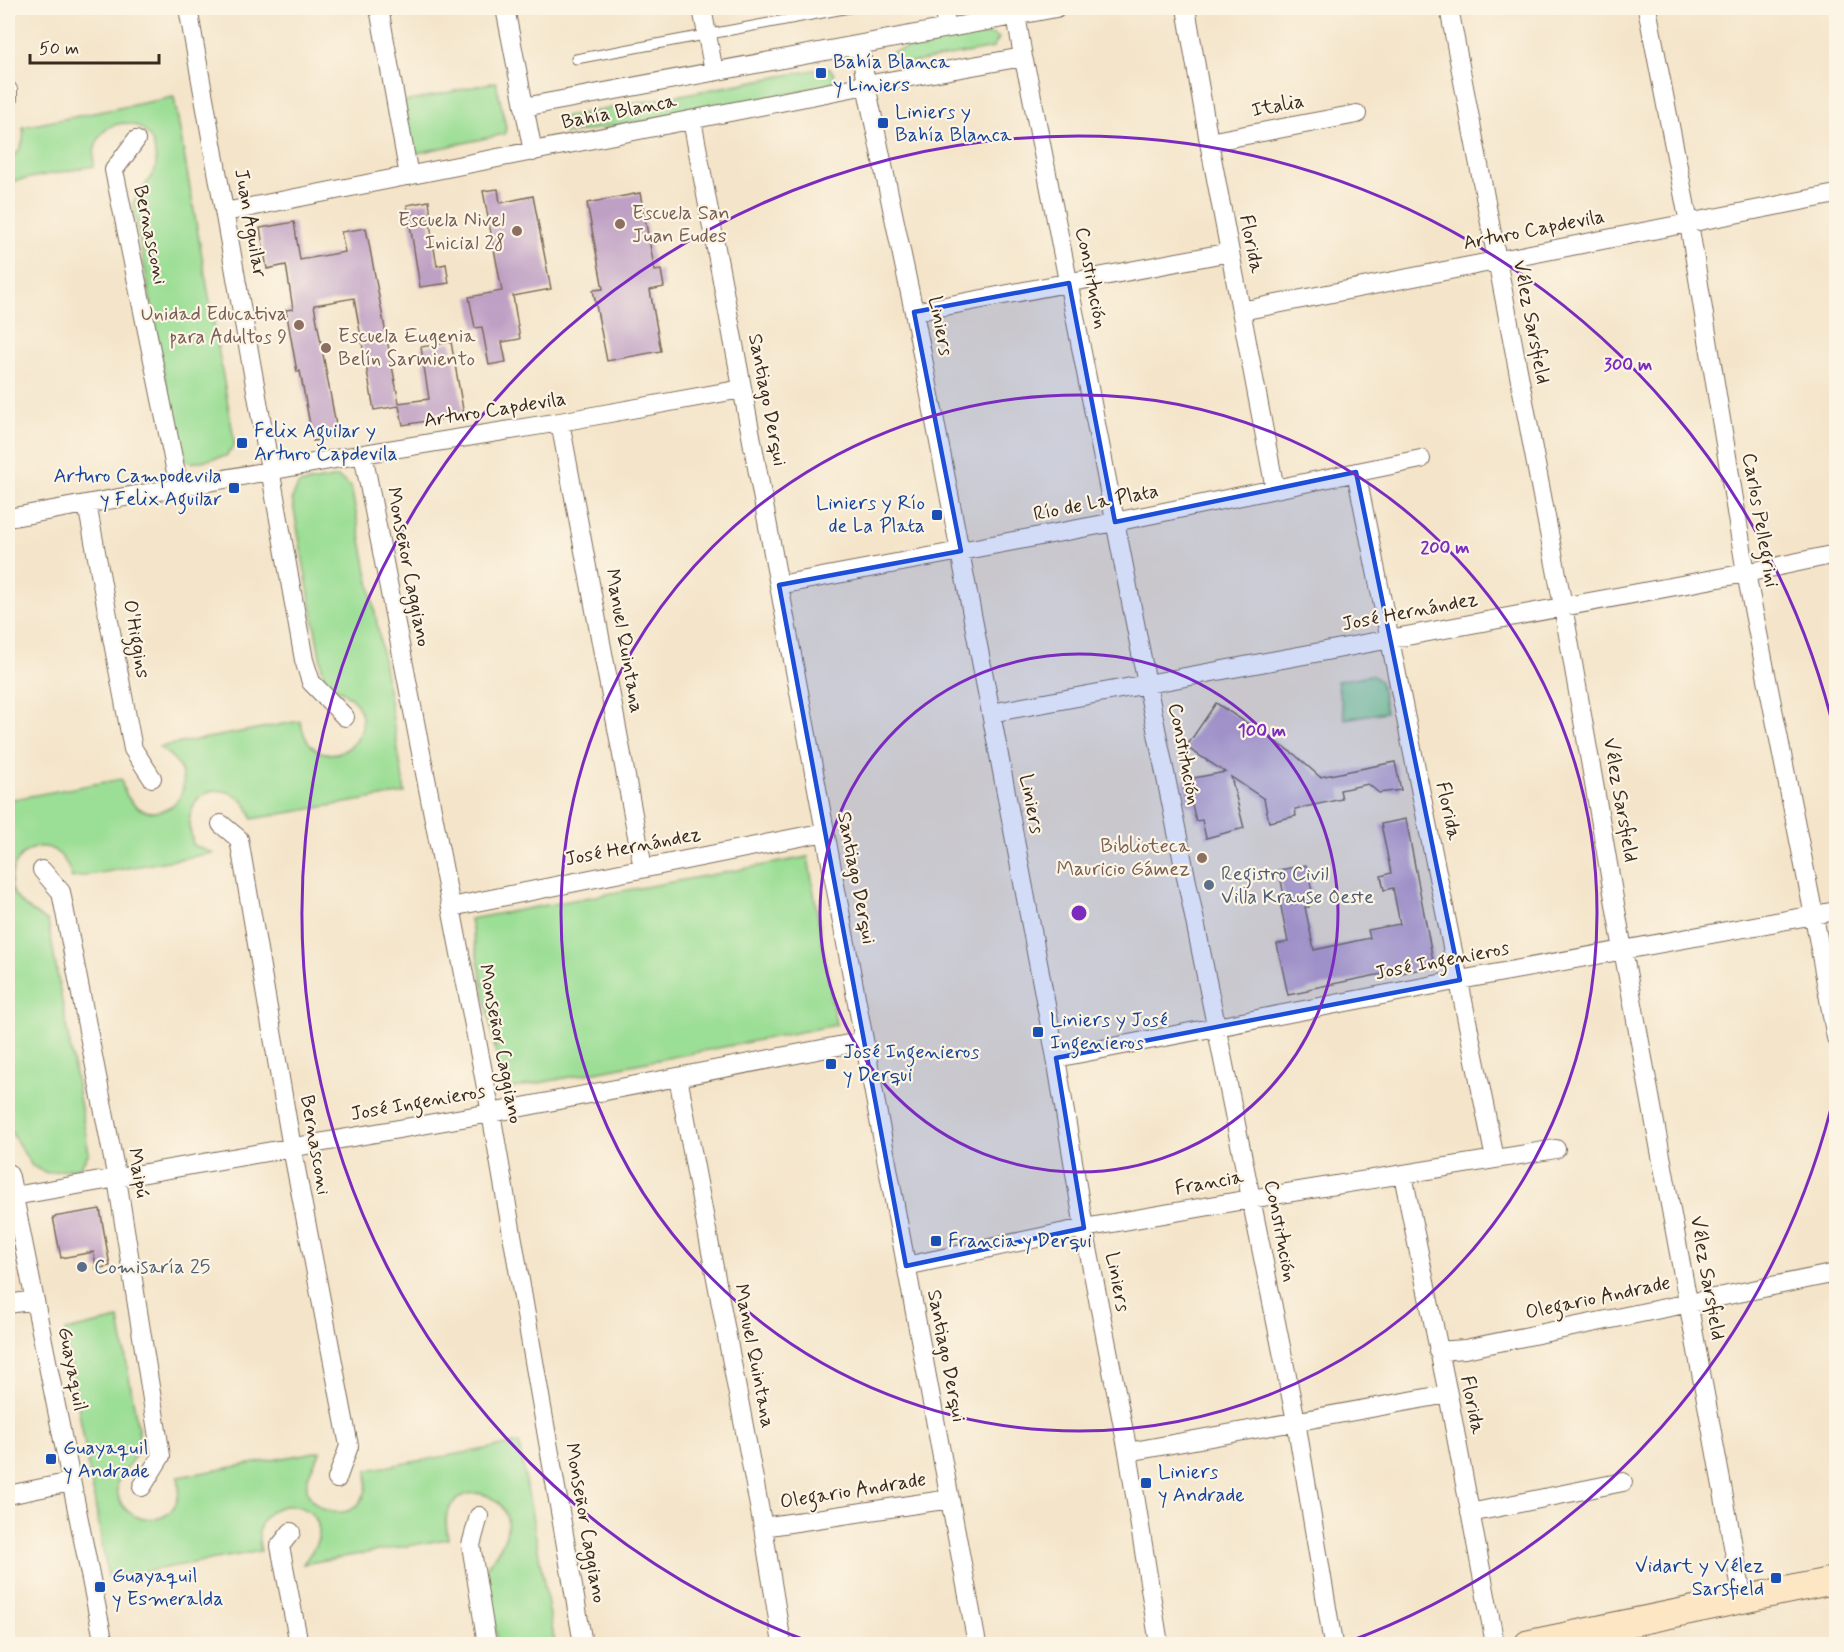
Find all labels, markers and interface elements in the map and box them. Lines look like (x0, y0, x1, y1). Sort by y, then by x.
scale bar (30, 27, 159, 65)
text: 50 m (39, 37, 79, 61)
place label: Bahía Blanca y Liniers (833, 49, 951, 99)
marker: Bahía Blanca y Liniers (814, 66, 828, 80)
street label: Bahía Blanca (559, 87, 680, 136)
street label: Italia (1249, 88, 1307, 124)
place label: Liniers y Bahía Blanca (895, 99, 1013, 149)
marker: Liniers y Bahía Blanca (876, 116, 890, 130)
street label: Juan Aguilar (226, 167, 273, 280)
street label: Bernasconi (126, 183, 174, 287)
place label: Escuela San Juan Eudes (632, 200, 730, 250)
street label: Arturo Capdevila (1461, 203, 1607, 257)
place label: Escuela Nivel Inicial 28 (398, 207, 505, 257)
street label: Florida (1232, 212, 1270, 277)
marker: Escuela San Juan Eudes (613, 217, 627, 231)
marker: Escuela Nivel Inicial 28 (510, 224, 524, 238)
street label: Constitución (1068, 225, 1114, 331)
street label: Vélez Sarsfield (1506, 258, 1556, 386)
street label: Liniers (921, 294, 959, 358)
place label: Unidad Educativa para Adultos 9 (141, 301, 287, 351)
marker: Unidad Educativa para Adultos 9 (292, 318, 306, 332)
place label: Escuela Eugenia Belín Sarmiento (338, 323, 476, 373)
street label: Santiago Derqui (741, 331, 793, 469)
marker: Escuela Eugenia Belín Sarmiento (319, 341, 333, 355)
text: 300 m (1604, 353, 1652, 377)
street label: Arturo Capdevila (422, 385, 568, 435)
place label: Felix Aguilar y Arturo Capdevila (254, 418, 398, 468)
marker: Felix Aguilar y Arturo Capdevila (235, 436, 249, 450)
street label: Carlos Pellegrini (1733, 451, 1785, 590)
place label: Arturo Campodevila y Felix Aguilar (54, 463, 222, 515)
street label: Río de La Plata (1031, 478, 1161, 528)
marker: Arturo Campodevila y Felix Aguilar (227, 481, 241, 495)
street label: Monseñor Caggiano (378, 485, 437, 649)
place label: Liniers y Río de La Plata (816, 490, 925, 540)
marker: Liniers y Río de La Plata (930, 508, 944, 522)
text: 200 m (1420, 536, 1470, 560)
street label: Manuel Quintana (598, 567, 650, 715)
street label: José Hernández (1340, 586, 1480, 638)
street label: O'Higgins (114, 598, 156, 681)
street label: Constitución (1161, 701, 1207, 807)
text: 100 m (1238, 719, 1286, 743)
street label: Vélez Sarsfield (1596, 736, 1644, 864)
street label: Liniers (1012, 772, 1050, 836)
street label: Florida (1429, 779, 1468, 844)
street label: Santiago Derqui (830, 809, 882, 947)
street label: José Hernández (563, 821, 703, 873)
place label: Biblioteca Mauricio Gámez (1057, 833, 1191, 883)
marker: Biblioteca Mauricio Gámez (1195, 851, 1209, 865)
place label: Registro Civil Villa Krause Oeste (1221, 861, 1374, 911)
marker: Registro Civil Villa Krause Oeste (1202, 878, 1216, 892)
centre of rings (1069, 903, 1089, 923)
street label: José Ingenieros (1373, 935, 1512, 989)
street label: Monseñor Caggiano (470, 962, 529, 1126)
place label: Liniers y José Ingenieros (1050, 1007, 1168, 1059)
marker: Liniers y José Ingenieros (1031, 1025, 1045, 1039)
place label: José Ingenieros y Derqui (843, 1039, 979, 1089)
marker: José Ingenieros y Derqui (824, 1057, 838, 1071)
street label: José Ingenieros (349, 1078, 488, 1130)
street label: Bernasconi (293, 1093, 337, 1197)
street label: Maipú (120, 1146, 156, 1200)
street label: Francia (1173, 1164, 1246, 1202)
street label: Constitución (1257, 1178, 1303, 1284)
street label: Vélez Sarsfield (1683, 1214, 1731, 1342)
place label: Francia y Derqui (948, 1228, 1092, 1255)
marker: Francia y Derqui (929, 1234, 943, 1248)
street label: Liniers (1098, 1250, 1136, 1314)
place label: Comisaría 25 (94, 1254, 210, 1281)
marker: Comisaría 25 (75, 1260, 89, 1274)
street label: Olegario Andrade (1523, 1269, 1673, 1329)
street label: Manuel Quintana (727, 1282, 781, 1430)
street label: Santiago Derqui (920, 1287, 972, 1425)
street label: Guayaquil (51, 1325, 93, 1413)
street label: Florida (1453, 1373, 1491, 1438)
place label: Guayaquil y Andrade (63, 1435, 150, 1485)
street label: Monseñor Caggiano (557, 1441, 612, 1605)
marker: Guayaquil y Andrade (44, 1452, 58, 1466)
place label: Liniers y Andrade (1158, 1459, 1245, 1509)
street label: Olegario Andrade (778, 1466, 928, 1518)
marker: Liniers y Andrade (1139, 1476, 1153, 1490)
place label: Vidart y Vélez Sarsfield (1635, 1553, 1764, 1603)
place label: Guayaquil y Esmeralda (112, 1563, 224, 1613)
marker: Vidart y Vélez Sarsfield (1769, 1571, 1783, 1585)
marker: Guayaquil y Esmeralda (93, 1580, 107, 1594)

